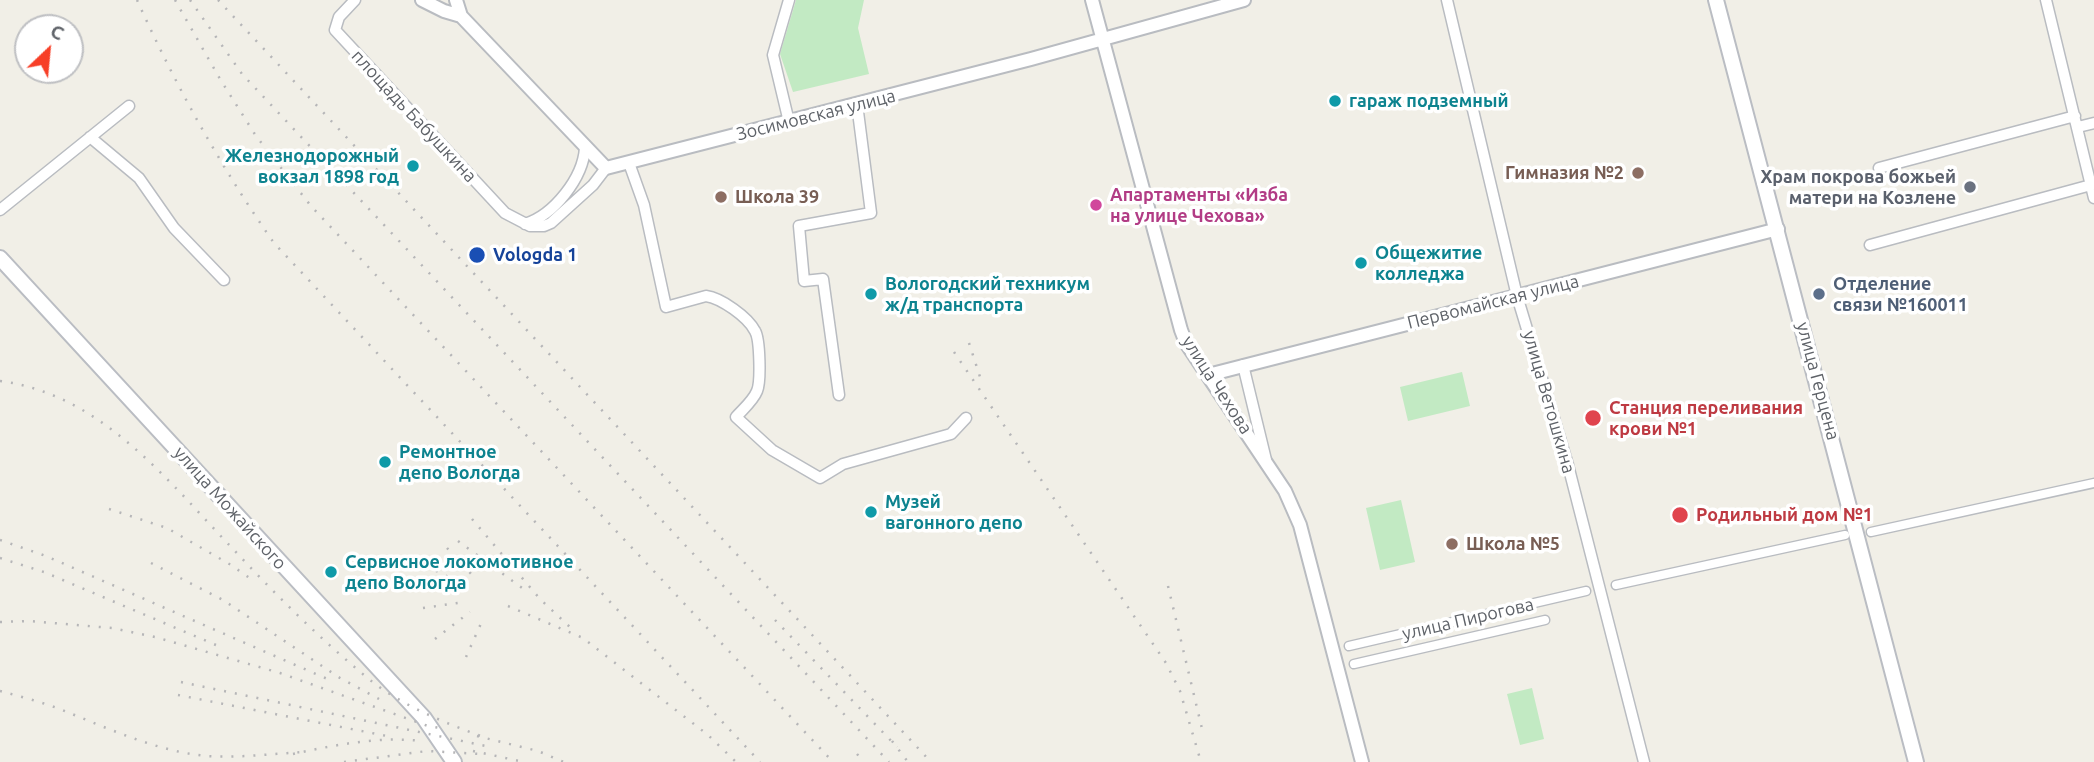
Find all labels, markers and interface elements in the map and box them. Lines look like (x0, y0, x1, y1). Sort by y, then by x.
north arrow (14, 14, 84, 84)
text: С (47, 19, 68, 44)
street label: площадь Бабушкина (347, 45, 481, 187)
street label: Зосимовская улица (734, 85, 898, 145)
place label: гараж подземный (1349, 90, 1508, 112)
marker: гараж подземный (1327, 93, 1343, 109)
place label: Железнодорожный вокзал 1898 год (225, 145, 399, 188)
marker: Железнодорожный вокзал 1898 год (405, 158, 421, 174)
place label: Гимназия №2 (1505, 162, 1624, 184)
marker: Гимназия №2 (1630, 165, 1646, 181)
place label: Храм покрова божьей матери на Козлене (1760, 166, 1956, 208)
marker: Храм покрова божьей матери на Козлене (1962, 179, 1978, 195)
place label: Апартаменты «Изба на улице Чехова» (1110, 184, 1288, 227)
place label: Школа 39 (735, 186, 819, 208)
marker: Школа 39 (713, 189, 729, 205)
marker: Апартаменты «Изба на улице Чехова» (1088, 197, 1104, 213)
place label: Общежитие колледжа (1375, 242, 1482, 284)
place label: Vologda 1 (493, 244, 577, 266)
marker: Vologda 1 (467, 245, 487, 265)
marker: Общежитие колледжа (1353, 255, 1369, 271)
street label: Первомайская улица (1405, 270, 1581, 334)
place label: Вологодский техникум ж/д транспорта (885, 273, 1090, 316)
place label: Отделение связи №160011 (1833, 273, 1968, 316)
marker: Вологодский техникум ж/д транспорта (863, 286, 879, 302)
marker: Отделение связи №160011 (1811, 286, 1827, 302)
street label: улица Герцена (1792, 320, 1844, 442)
street label: улица Ветошкина (1518, 328, 1580, 476)
street label: улица Чехова (1177, 332, 1257, 438)
place label: Станция переливания крови №1 (1609, 397, 1803, 440)
marker: Станция переливания крови №1 (1583, 408, 1603, 428)
place label: Ремонтное депо Вологда (399, 441, 521, 484)
street label: улица Можайского (169, 442, 291, 574)
marker: Ремонтное депо Вологда (377, 454, 393, 470)
place label: Музей вагонного депо (885, 491, 1023, 534)
marker: Музей вагонного депо (863, 504, 879, 520)
place label: Родильный дом №1 (1696, 504, 1873, 526)
marker: Родильный дом №1 (1670, 505, 1690, 525)
place label: Школа №5 (1466, 533, 1560, 555)
marker: Школа №5 (1444, 536, 1460, 552)
place label: Сервисное локомотивное депо Вологда (345, 551, 574, 594)
marker: Сервисное локомотивное депо Вологда (323, 564, 339, 580)
street label: улица Пирогова (1400, 593, 1536, 645)

